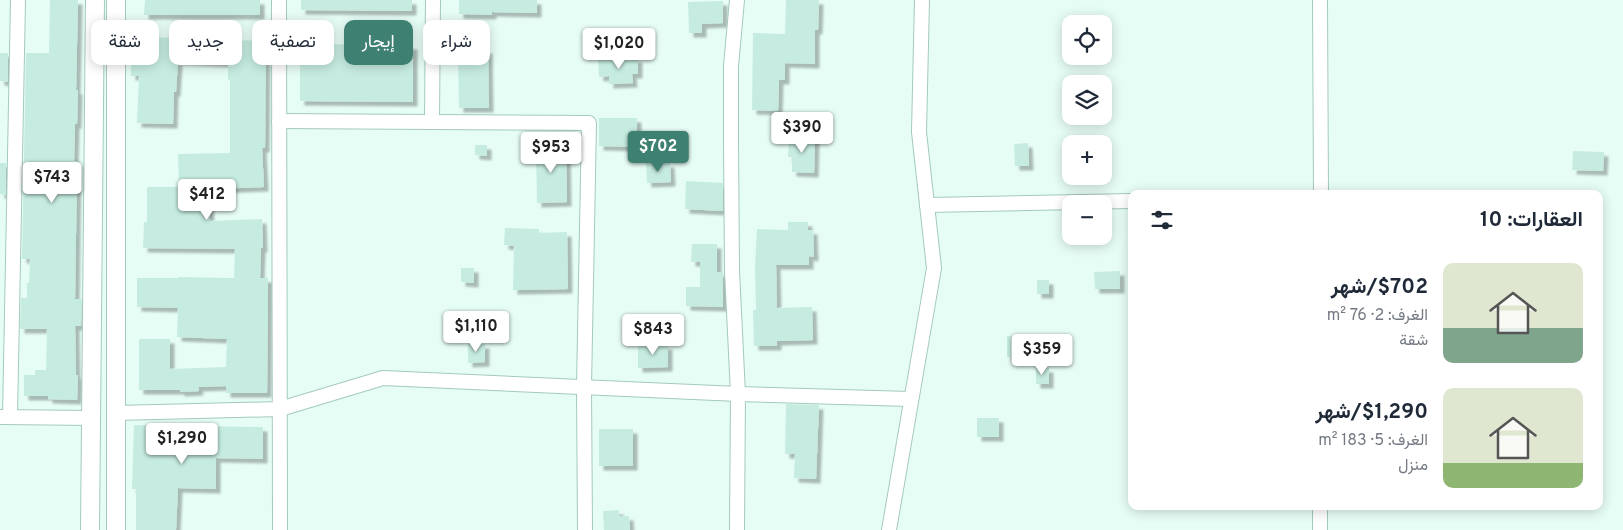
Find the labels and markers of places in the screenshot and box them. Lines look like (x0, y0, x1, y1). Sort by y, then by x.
pin: $1,020 (578, 28, 660, 70)
pin: $390 (772, 112, 832, 154)
pin: $702 (628, 130, 688, 173)
pin: $953 (521, 132, 581, 174)
pin: $743 (22, 162, 82, 204)
pin: $412 (177, 178, 237, 221)
pin: $1,110 (435, 310, 517, 353)
pin: $843 (623, 314, 683, 356)
pin: $359 (1012, 334, 1072, 376)
pin: $1,290 (141, 422, 223, 465)

